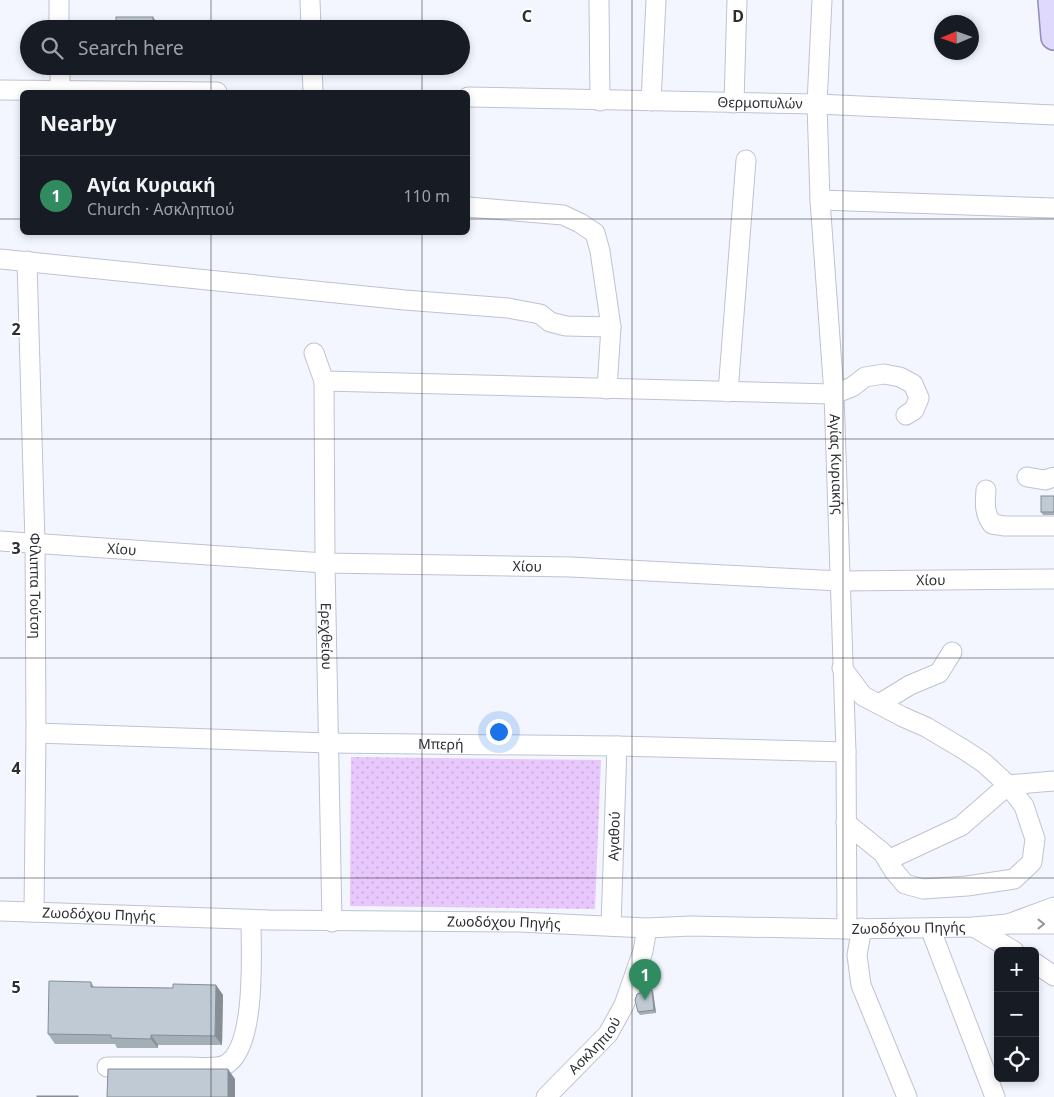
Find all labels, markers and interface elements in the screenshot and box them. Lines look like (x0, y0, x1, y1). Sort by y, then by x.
text: C (522, 5, 532, 27)
text: D (732, 5, 744, 27)
north arrow (934, 15, 979, 60)
search box (20, 20, 470, 75)
icon: search (38, 34, 66, 62)
text: Search here (78, 35, 184, 61)
street label: Θερμοπυλών (717, 92, 803, 113)
text: Nearby (40, 109, 116, 137)
text: Αγία Κυριακή (87, 172, 216, 198)
text: 1 (51, 185, 61, 207)
text: 110 m (403, 185, 450, 207)
text: Church · Ασκληπιού (87, 198, 235, 220)
text: 2 (11, 318, 21, 340)
street label: Αγίας Κυριακής (826, 413, 848, 515)
street label: Φίλιππα Τούτση (26, 533, 46, 639)
text: 3 (11, 537, 21, 559)
street label: Χίου (106, 538, 137, 559)
street label: Χίου (512, 556, 542, 576)
street label: Χίου (916, 570, 946, 589)
street label: Ερεχθείου (317, 602, 337, 670)
your location (486, 719, 512, 745)
street label: Μπερή (418, 734, 464, 753)
text: 4 (11, 757, 21, 779)
street label: Αγαθού (603, 811, 624, 861)
street label: Ζωοδόχου Πηγής (42, 902, 156, 925)
street label: Ζωοδόχου Πηγής (447, 911, 561, 933)
street label: Ζωοδόχου Πηγής (852, 917, 966, 938)
one-way arrow (1038, 919, 1046, 929)
map controls (994, 947, 1039, 1082)
button: + (994, 947, 1039, 992)
pin: 1 (629, 959, 661, 1000)
text: 5 (11, 976, 21, 998)
button: − (994, 992, 1039, 1037)
street label: Ασκληπιού (564, 1013, 625, 1078)
button: locate (994, 1037, 1039, 1082)

